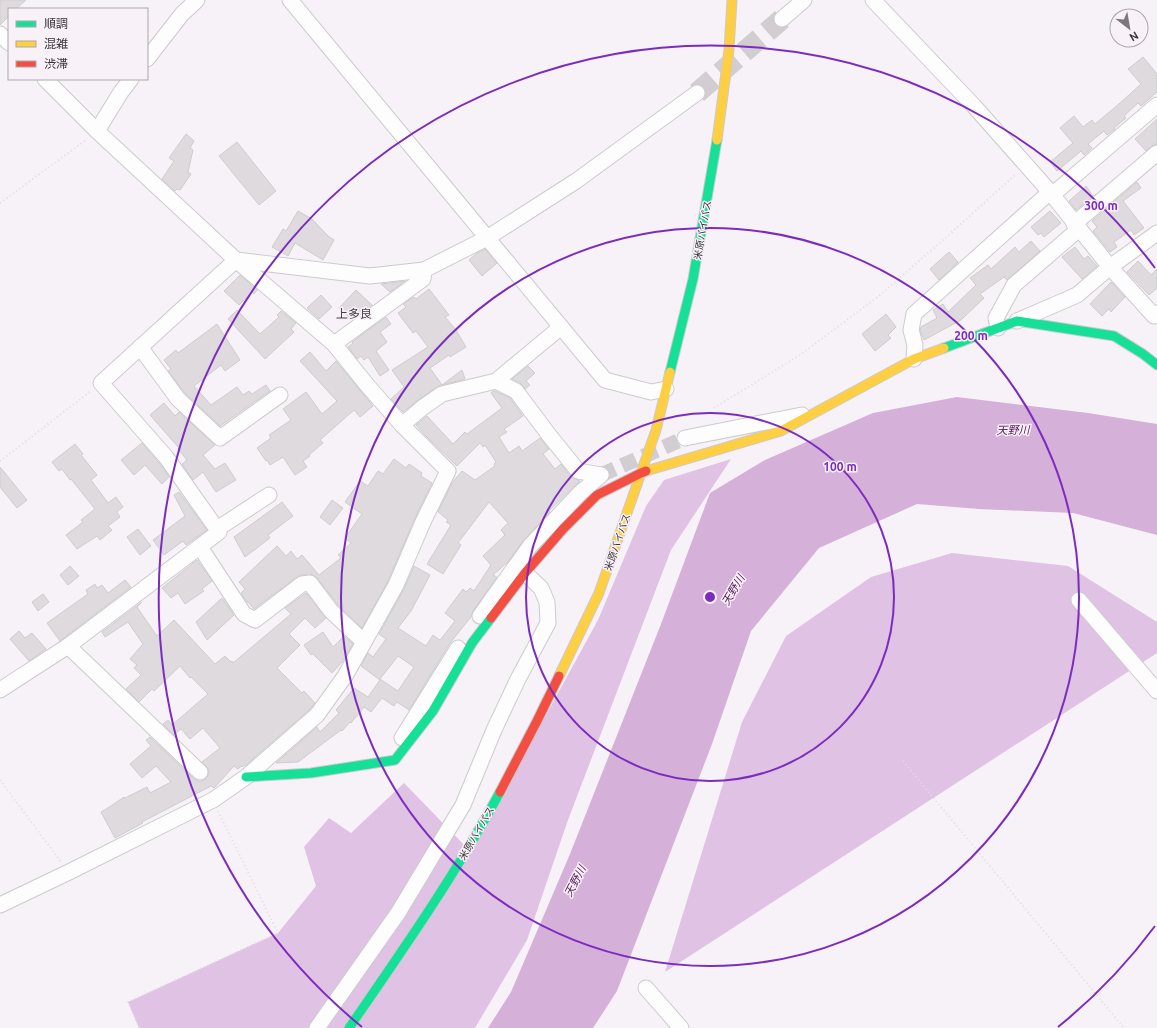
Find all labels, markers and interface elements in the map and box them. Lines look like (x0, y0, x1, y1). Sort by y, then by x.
legend (8, 8, 148, 80)
north arrow (1109, 8, 1149, 48)
text: 順調 (44, 17, 68, 30)
text: N (1128, 29, 1141, 44)
text: 混雑 (44, 37, 68, 50)
text: 渋滞 (44, 57, 68, 70)
text: 300 m (1084, 199, 1118, 212)
street label: 米原バイパス (692, 200, 713, 260)
district label: 上多良 (336, 307, 372, 320)
text: 200 m (954, 329, 988, 342)
water label: 天野川 (996, 424, 1031, 436)
text: 100 m (823, 460, 857, 473)
street label: 米原バイパス (603, 512, 632, 572)
water label: 天野川 (719, 572, 747, 607)
centre of rings (703, 590, 717, 604)
street label: 米原バイパス (457, 805, 496, 862)
water label: 天野川 (562, 863, 589, 898)

